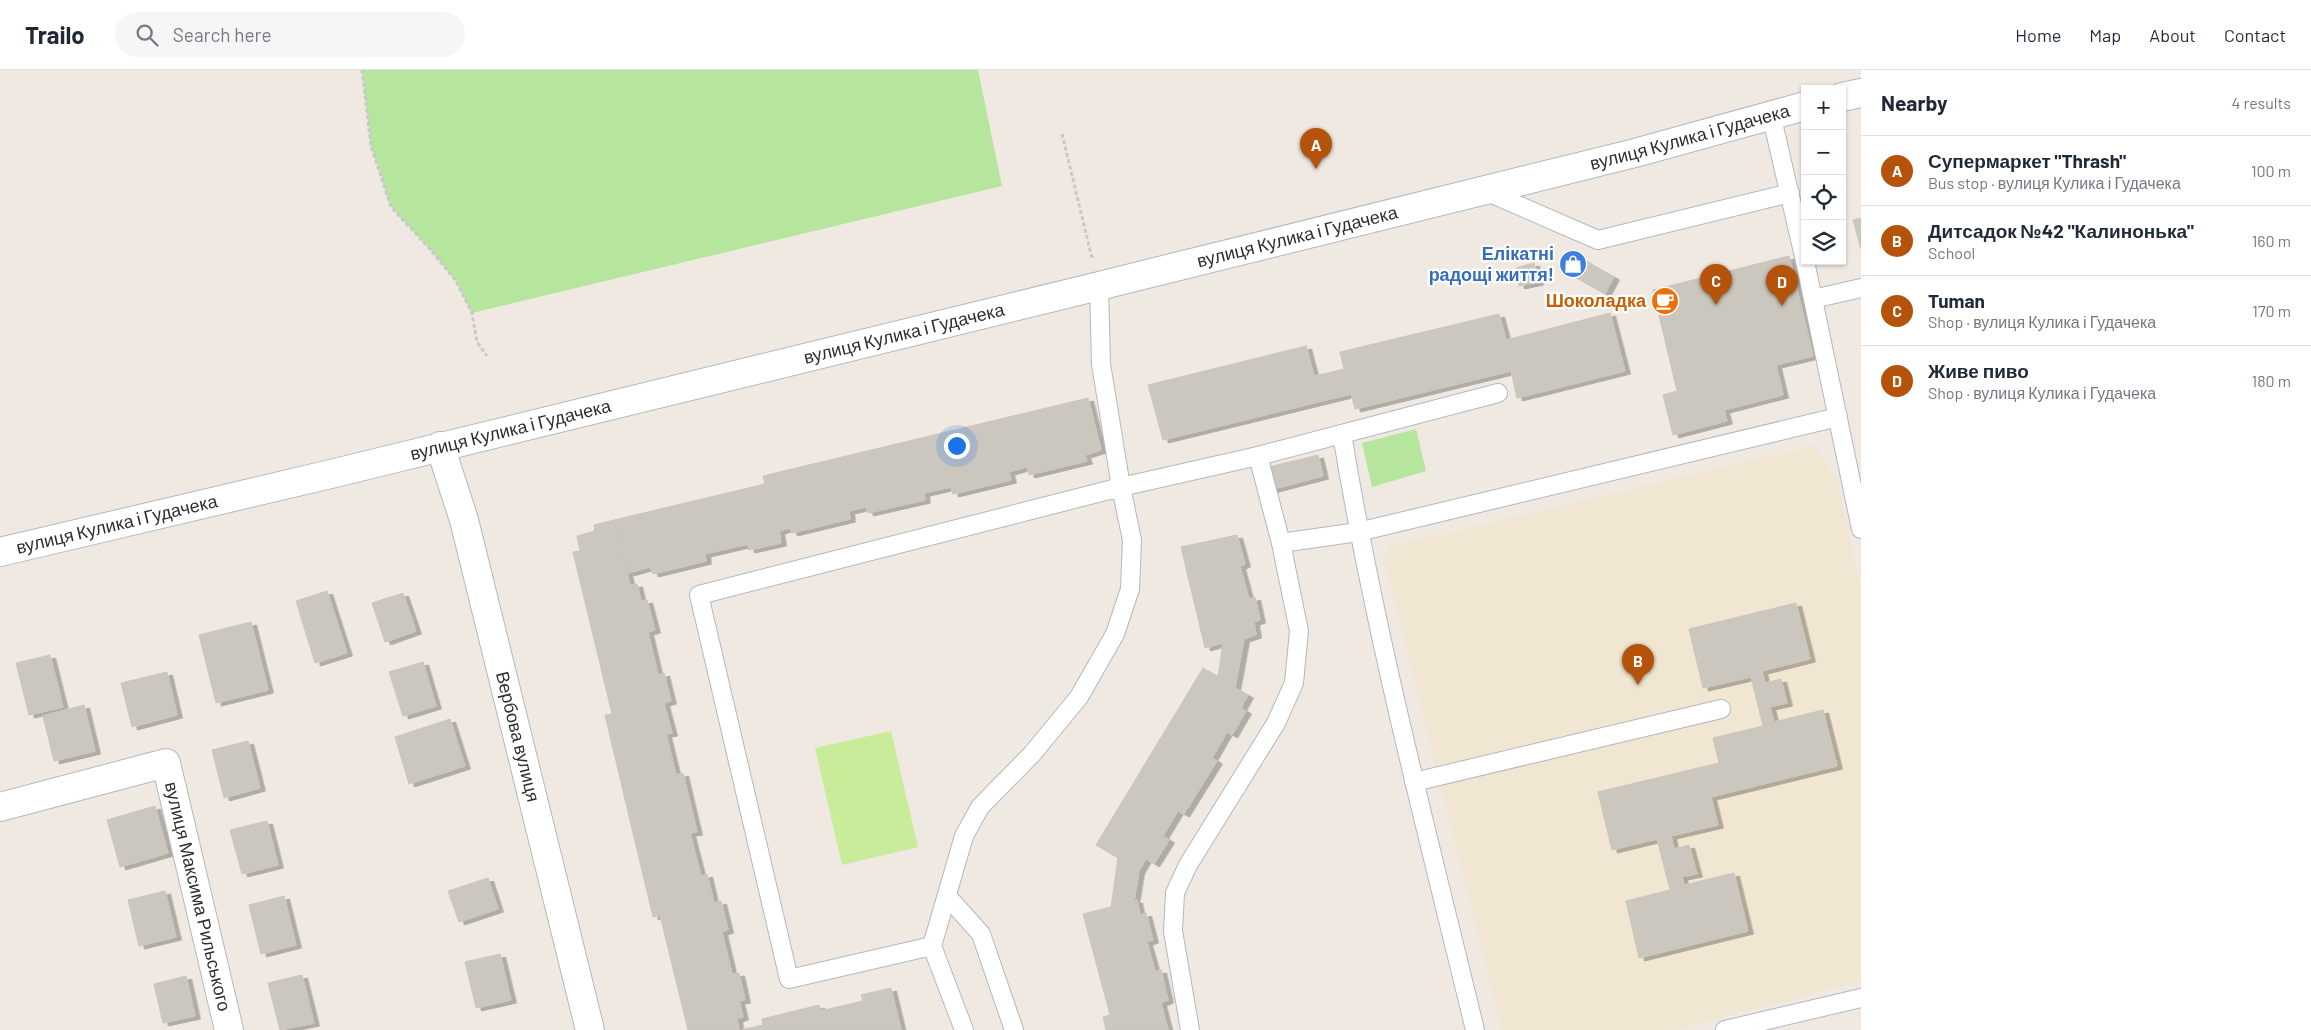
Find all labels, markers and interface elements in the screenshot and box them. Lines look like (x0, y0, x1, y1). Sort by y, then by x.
search box (115, 12, 465, 57)
text: Trailo (25, 20, 85, 49)
icon: search (133, 21, 161, 49)
text: Search here (173, 23, 272, 46)
text: Home (2015, 24, 2061, 46)
text: Map (2089, 24, 2121, 46)
text: About (2149, 24, 2196, 46)
text: Contact (2224, 24, 2286, 46)
map controls (1801, 85, 1846, 265)
button: + (1801, 85, 1846, 130)
text: Nearby (1881, 90, 1947, 115)
text: 4 results (2231, 93, 2291, 112)
street label: вулиця Кулика і Гудачека (1587, 99, 1793, 174)
pin: A (1300, 128, 1332, 169)
button: − (1801, 130, 1846, 175)
text: Супермаркет "Thrash" (1928, 149, 2126, 172)
text: A (1892, 161, 1902, 180)
text: 100 m (2251, 161, 2291, 180)
text: Bus stop · вулиця Кулика і Гудачека (1928, 173, 2181, 192)
button: locate (1801, 175, 1846, 220)
street label: вулиця Кулика і Гудачека (1194, 200, 1401, 271)
text: Дитсадок №42 "Калинонька" (1928, 219, 2194, 242)
button: layers (1801, 220, 1846, 265)
text: B (1892, 231, 1902, 250)
text: 160 m (2252, 231, 2291, 250)
place label: Елікатні радощі життя! (1429, 242, 1554, 285)
text: School (1928, 243, 1975, 262)
shop icon: Елікатні радощі життя! (1558, 249, 1588, 279)
pin: C (1700, 264, 1732, 305)
pin: D (1766, 265, 1798, 306)
cafe icon: Шоколадка (1650, 286, 1680, 316)
place label: Шоколадка (1546, 289, 1647, 311)
text: Tuman (1928, 289, 1985, 312)
street label: вулиця Кулика і Гудачека (801, 297, 1007, 368)
text: C (1892, 301, 1902, 320)
text: 170 m (2252, 301, 2291, 320)
text: Shop · вулиця Кулика і Гудачека (1928, 312, 2156, 331)
text: Живе пиво (1928, 359, 2029, 382)
text: D (1892, 371, 1902, 390)
text: 180 m (2252, 371, 2291, 390)
text: Shop · вулиця Кулика і Гудачека (1928, 383, 2156, 402)
street label: вулиця Кулика і Гудачека (408, 394, 614, 464)
your location (944, 433, 970, 459)
street label: вулиця Кулика і Гудачека (14, 489, 220, 558)
pin: B (1622, 644, 1654, 685)
street label: Вербова вулиця (492, 669, 545, 804)
street label: вулиця Максима Рильського (161, 779, 236, 1013)

